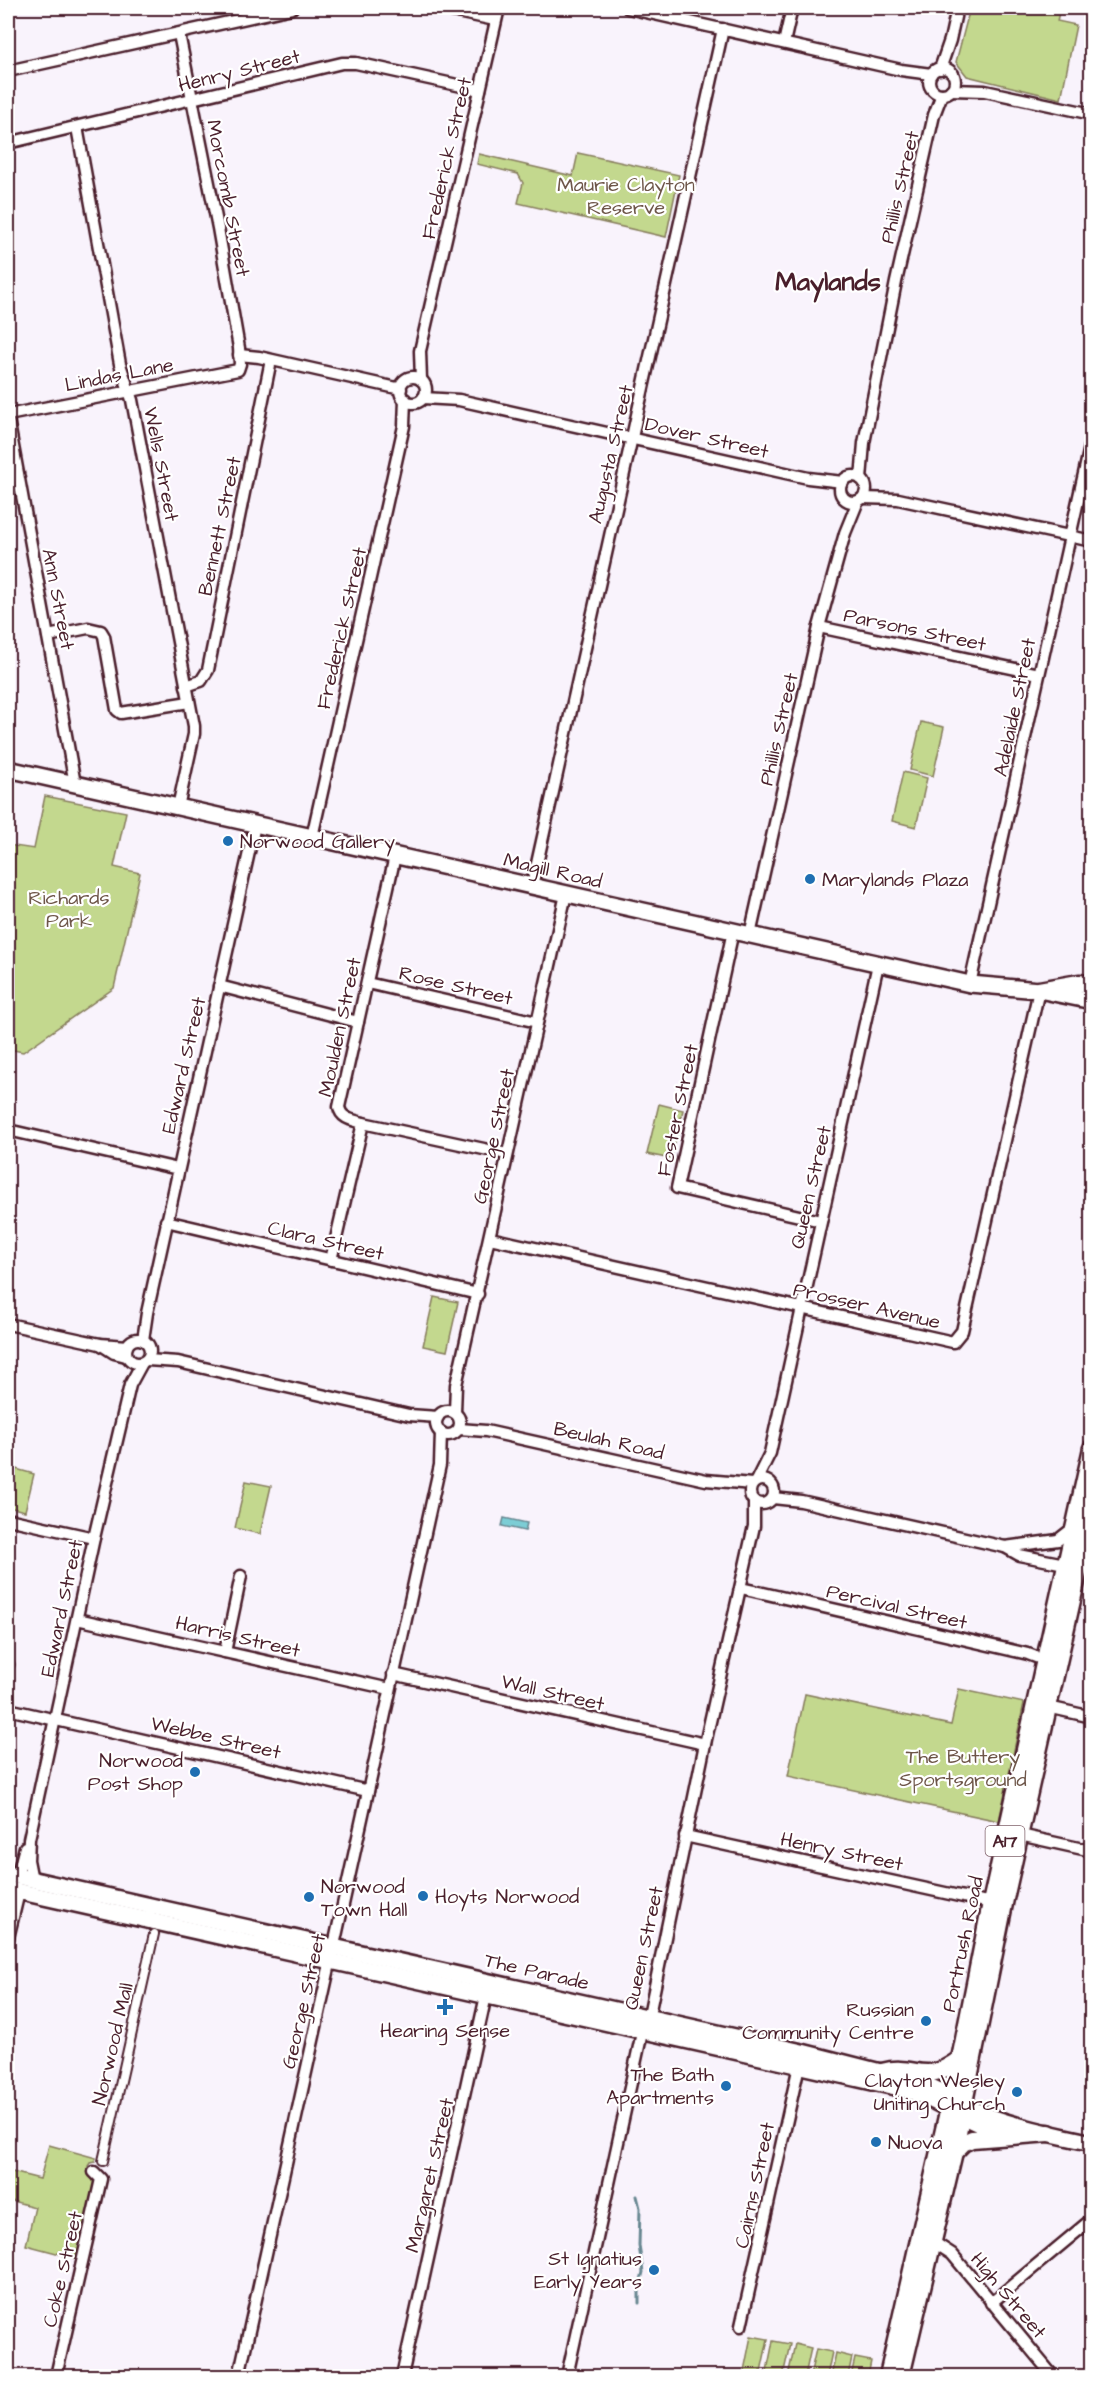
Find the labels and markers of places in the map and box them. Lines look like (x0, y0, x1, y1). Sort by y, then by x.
place label: Norwood Gallery (240, 828, 395, 857)
marker: Norwood Gallery (221, 834, 235, 848)
place label: Marylands Plaza (822, 866, 969, 895)
marker: Marylands Plaza (803, 872, 817, 886)
place label: Norwood Post Shop (88, 1747, 183, 1798)
marker: Norwood Post Shop (188, 1765, 202, 1779)
place label: Norwood Town Hall (321, 1873, 407, 1924)
place label: Hoyts Norwood (435, 1883, 579, 1912)
marker: Hoyts Norwood (416, 1889, 430, 1903)
marker: Norwood Town Hall (302, 1890, 316, 1904)
place label: Russian Community Centre (742, 1996, 914, 2048)
marker: Hearing Sense (436, 1998, 454, 2016)
marker: Russian Community Centre (919, 2014, 933, 2028)
place label: Hearing Sense (380, 2017, 510, 2046)
place label: The Bath Apartments (606, 2061, 714, 2112)
place label: Clayton Wesley Uniting Church (865, 2067, 1005, 2119)
marker: The Bath Apartments (719, 2079, 733, 2093)
marker: Clayton Wesley Uniting Church (1010, 2085, 1024, 2099)
place label: Nuova (888, 2129, 943, 2157)
marker: Nuova (869, 2135, 883, 2149)
place label: St Ignatius Early Years (534, 2245, 642, 2297)
marker: St Ignatius Early Years (647, 2263, 661, 2277)

